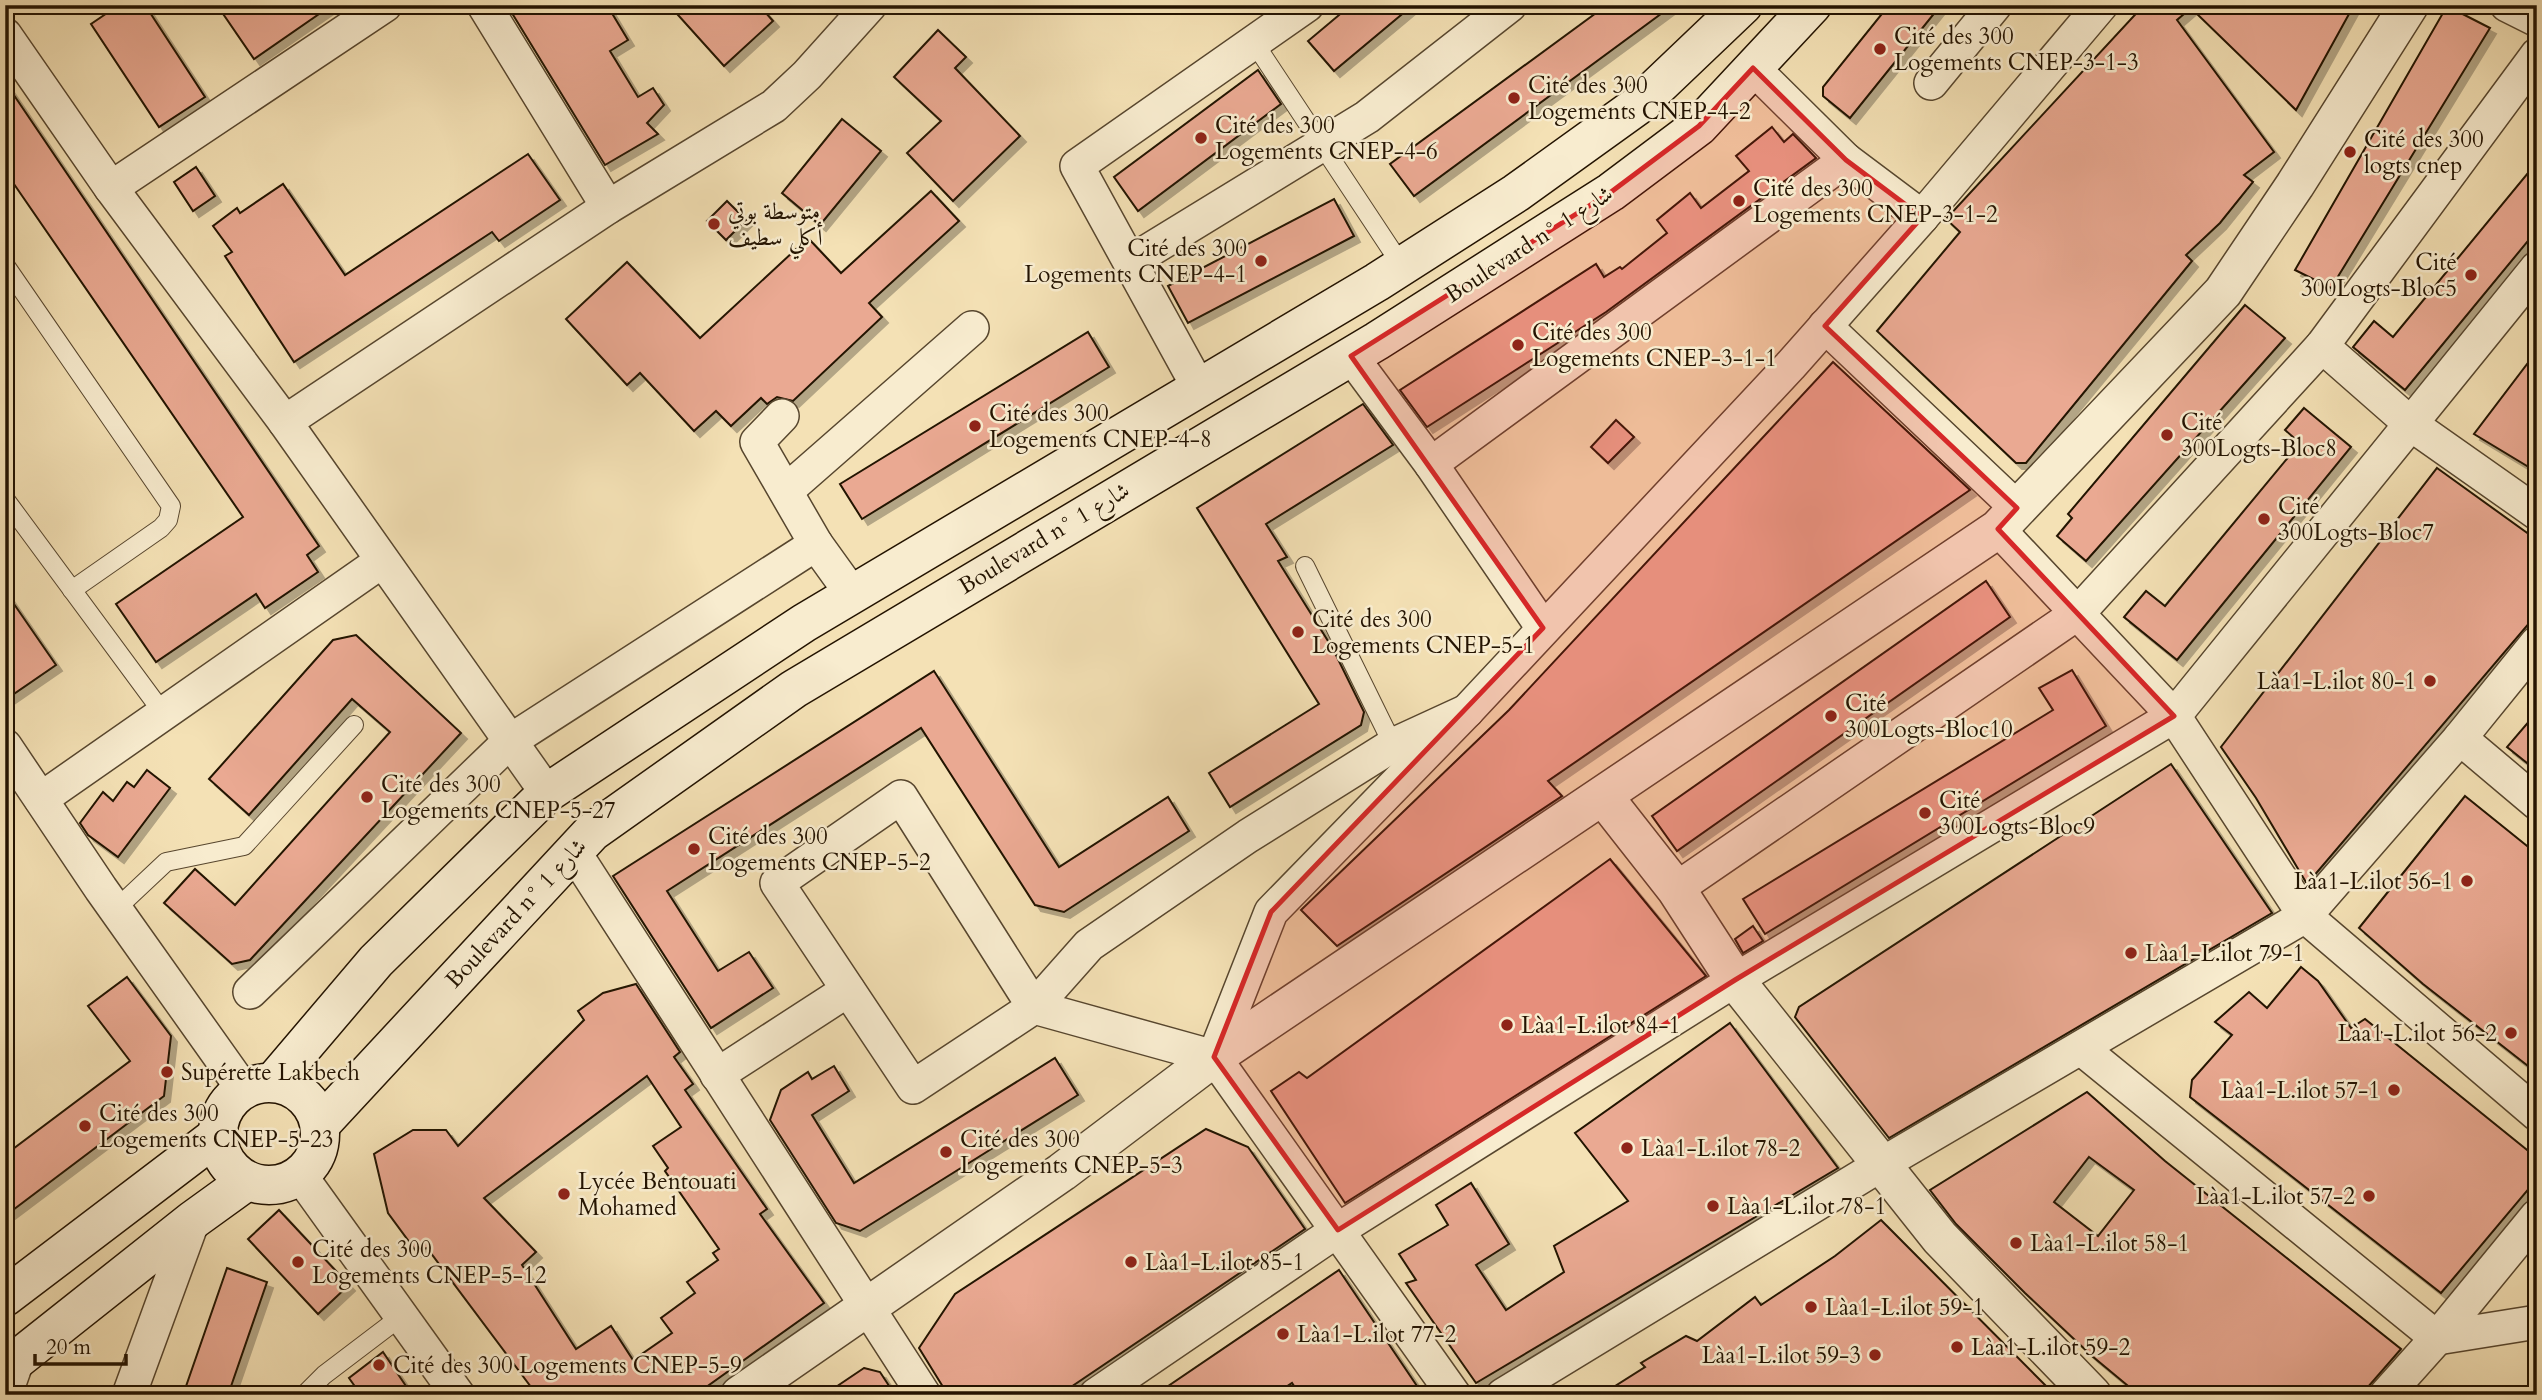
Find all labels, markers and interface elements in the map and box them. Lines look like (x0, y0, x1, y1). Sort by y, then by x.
place label: Cité des 300 Logements CNEP-3-1-3 (1894, 21, 2139, 78)
marker: Cité des 300 Logements CNEP-3-1-3 (1872, 41, 1888, 57)
place label: Cité des 300 Logements CNEP-4-2 (1528, 70, 1751, 127)
marker: Cité des 300 Logements CNEP-4-2 (1506, 90, 1522, 106)
place label: Cité des 300 Logements CNEP-4-6 (1215, 110, 1438, 167)
place label: Cité des 300 logts cnep (2364, 124, 2484, 181)
marker: Cité des 300 Logements CNEP-4-6 (1193, 130, 1209, 146)
marker: Cité des 300 logts cnep (2342, 144, 2358, 160)
place label: Cité des 300 Logements CNEP-3-1-2 (1753, 173, 1998, 230)
street label: Boulevard n° شارع 1 (1439, 178, 1621, 313)
marker: Cité des 300 Logements CNEP-3-1-2 (1731, 193, 1747, 209)
place label: متوسطة بوتي أكلي سطيف (728, 196, 823, 260)
marker: متوسطة بوتي أكلي سطيف (706, 216, 722, 232)
place label: Cité des 300 Logements CNEP-4-1 (1024, 233, 1247, 290)
place label: Cité 300Logts-Bloc5 (2301, 247, 2457, 304)
marker: Cité des 300 Logements CNEP-4-1 (1253, 253, 1269, 269)
marker: Cité 300Logts-Bloc5 (2463, 267, 2479, 283)
place label: Cité des 300 Logements CNEP-3-1-1 (1532, 317, 1777, 374)
marker: Cité des 300 Logements CNEP-3-1-1 (1510, 337, 1526, 353)
place label: Cité des 300 Logements CNEP-4-8 (989, 398, 1212, 455)
place label: Cité 300Logts-Bloc8 (2181, 407, 2337, 464)
marker: Cité des 300 Logements CNEP-4-8 (967, 418, 983, 434)
marker: Cité 300Logts-Bloc8 (2159, 427, 2175, 443)
street label: Boulevard n° شارع 1 (953, 475, 1137, 605)
place label: Cité 300Logts-Bloc7 (2278, 491, 2434, 548)
marker: Cité 300Logts-Bloc7 (2256, 511, 2272, 527)
place label: Cité des 300 Logements CNEP-5-1 (1312, 604, 1535, 661)
marker: Cité des 300 Logements CNEP-5-1 (1290, 624, 1306, 640)
place label: Làa1-L.ilot 80-1 (2257, 666, 2416, 697)
marker: Làa1-L.ilot 80-1 (2422, 673, 2438, 689)
place label: Cité 300Logts-Bloc10 (1845, 688, 2013, 745)
marker: Cité 300Logts-Bloc10 (1823, 708, 1839, 724)
place label: Cité des 300 Logements CNEP-5-27 (381, 769, 616, 826)
place label: Cité 300Logts-Bloc9 (1939, 785, 2095, 842)
marker: Cité des 300 Logements CNEP-5-27 (359, 789, 375, 805)
marker: Cité 300Logts-Bloc9 (1917, 805, 1933, 821)
place label: Cité des 300 Logements CNEP-5-2 (708, 821, 931, 878)
street label: Boulevard n° شارع 1 (438, 831, 597, 997)
marker: Cité des 300 Logements CNEP-5-2 (686, 841, 702, 857)
place label: Làa1-L.ilot 56-1 (2294, 866, 2453, 897)
marker: Làa1-L.ilot 56-1 (2459, 873, 2475, 889)
place label: Làa1-L.ilot 79-1 (2145, 938, 2304, 969)
marker: Làa1-L.ilot 79-1 (2123, 945, 2139, 961)
place label: Làa1-L.ilot 84-1 (1521, 1010, 1680, 1041)
marker: Làa1-L.ilot 84-1 (1499, 1017, 1515, 1033)
place label: Làa1-L.ilot 56-2 (2338, 1018, 2497, 1049)
marker: Làa1-L.ilot 56-2 (2503, 1025, 2519, 1041)
place label: Supérette Lakbech (181, 1057, 360, 1088)
marker: Supérette Lakbech (159, 1064, 175, 1080)
place label: Làa1-L.ilot 57-1 (2221, 1075, 2380, 1106)
marker: Làa1-L.ilot 57-1 (2386, 1082, 2402, 1098)
place label: Cité des 300 Logements CNEP-5-23 (99, 1098, 334, 1155)
marker: Cité des 300 Logements CNEP-5-23 (77, 1118, 93, 1134)
place label: Cité des 300 Logements CNEP-5-3 (960, 1124, 1183, 1181)
place label: Làa1-L.ilot 78-2 (1641, 1133, 1800, 1164)
marker: Làa1-L.ilot 78-2 (1619, 1140, 1635, 1156)
marker: Cité des 300 Logements CNEP-5-3 (938, 1144, 954, 1160)
place label: Lycée Bentouati Mohamed (578, 1166, 737, 1223)
place label: Làa1-L.ilot 57-2 (2196, 1181, 2355, 1212)
marker: Lycée Bentouati Mohamed (556, 1186, 572, 1202)
marker: Làa1-L.ilot 57-2 (2361, 1188, 2377, 1204)
place label: Làa1-L.ilot 78-1 (1727, 1191, 1886, 1222)
marker: Làa1-L.ilot 78-1 (1705, 1198, 1721, 1214)
place label: Làa1-L.ilot 58-1 (2030, 1228, 2189, 1259)
place label: Cité des 300 Logements CNEP-5-12 (312, 1234, 547, 1291)
marker: Làa1-L.ilot 58-1 (2008, 1235, 2024, 1251)
place label: Làa1-L.ilot 85-1 (1145, 1247, 1304, 1278)
marker: Cité des 300 Logements CNEP-5-12 (290, 1254, 306, 1270)
marker: Làa1-L.ilot 85-1 (1123, 1254, 1139, 1270)
place label: Làa1-L.ilot 59-1 (1825, 1292, 1984, 1323)
marker: Làa1-L.ilot 59-1 (1803, 1299, 1819, 1315)
place label: Làa1-L.ilot 77-2 (1297, 1319, 1456, 1350)
scale bar (35, 1323, 126, 1367)
marker: Làa1-L.ilot 77-2 (1275, 1326, 1291, 1342)
place label: Làa1-L.ilot 59-2 (1971, 1332, 2130, 1363)
text: 20 m (46, 1333, 91, 1362)
marker: Làa1-L.ilot 59-2 (1949, 1339, 1965, 1355)
place label: Làa1-L.ilot 59-3 (1702, 1340, 1861, 1371)
marker: Làa1-L.ilot 59-3 (1867, 1347, 1883, 1363)
place label: Cité des 300 Logements CNEP-5-9 (393, 1350, 742, 1381)
marker: Cité des 300 Logements CNEP-5-9 (371, 1357, 387, 1373)

